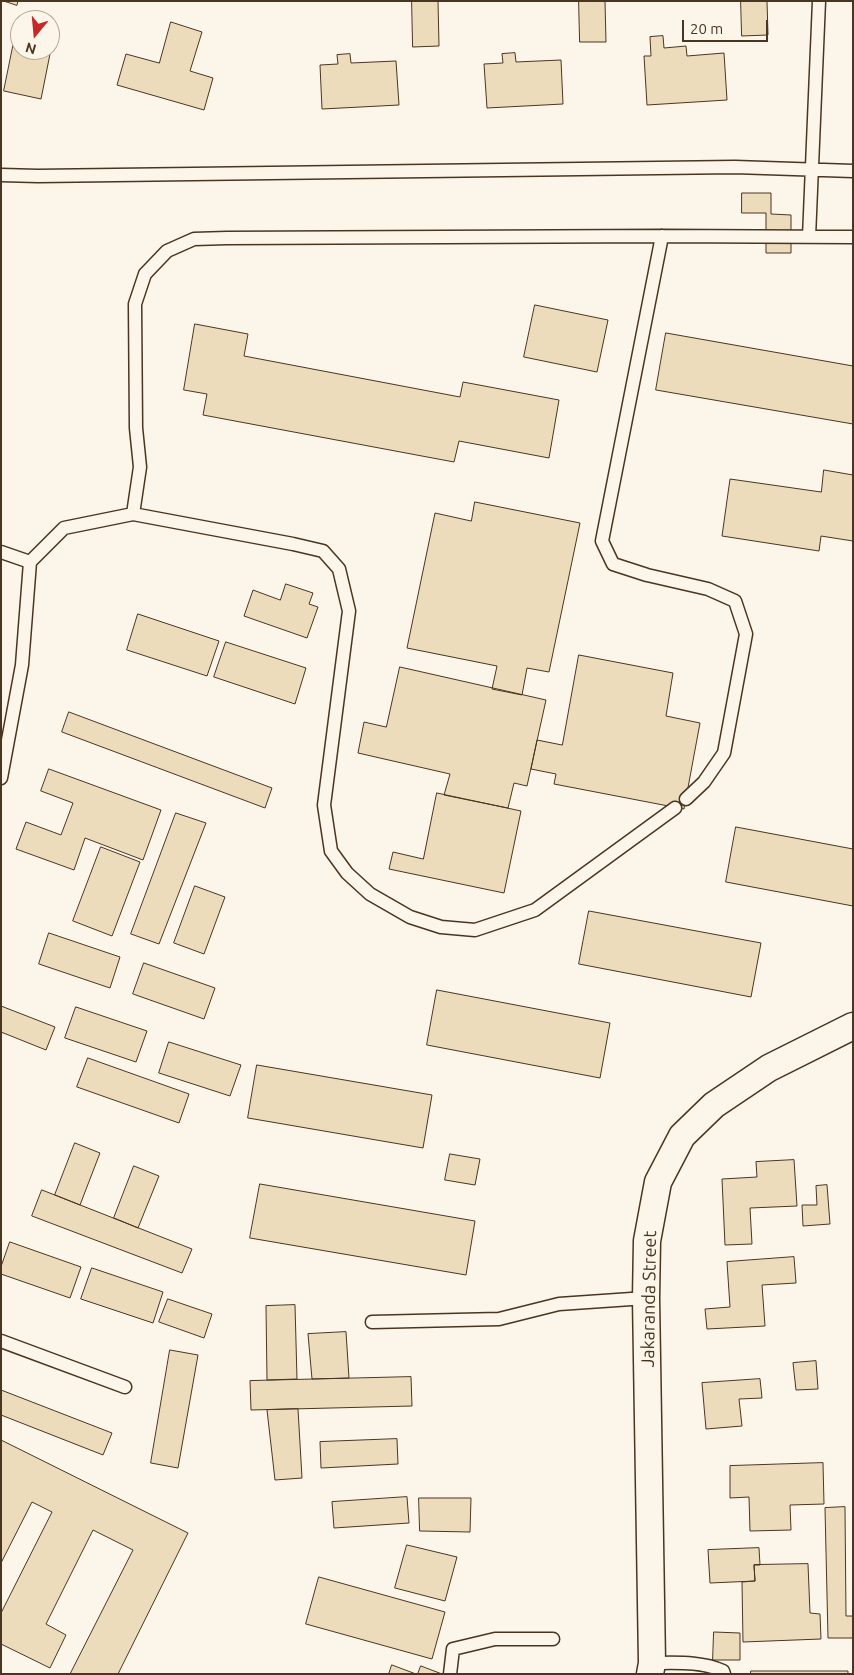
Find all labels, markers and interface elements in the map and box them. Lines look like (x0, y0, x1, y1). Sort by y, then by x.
north arrow (10, 10, 60, 60)
scale bar (684, 10, 770, 42)
text: 20 m (690, 20, 723, 37)
text: N (24, 39, 38, 58)
street label: Jakaranda Street (637, 1230, 661, 1368)

